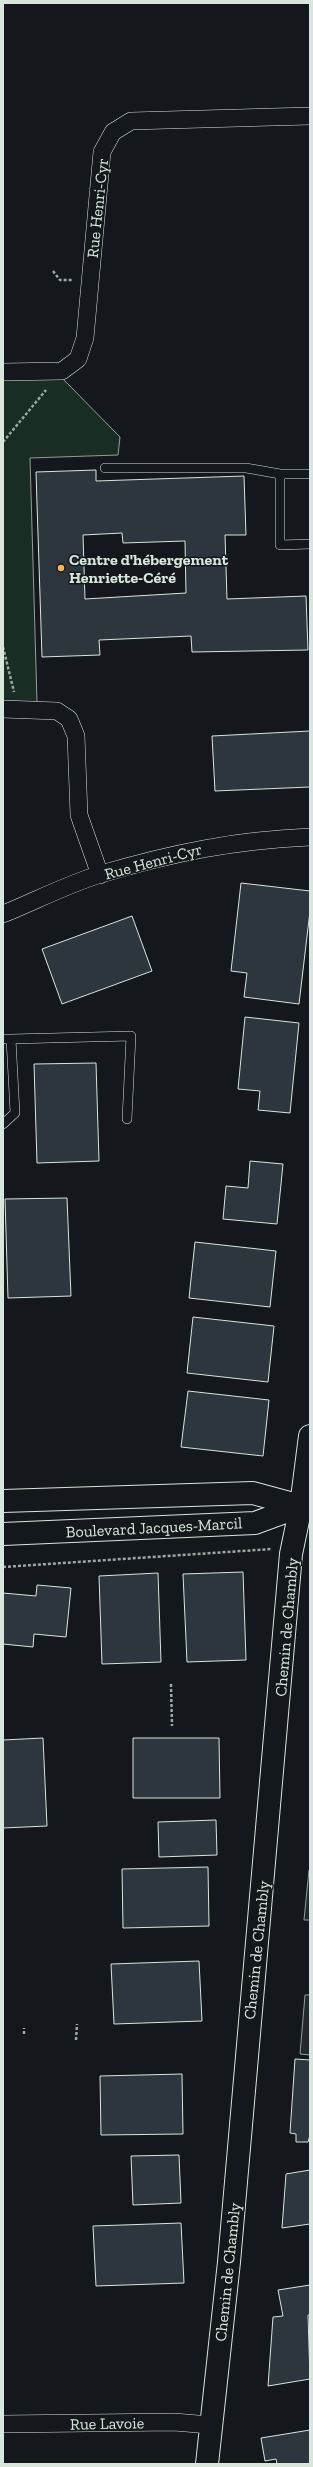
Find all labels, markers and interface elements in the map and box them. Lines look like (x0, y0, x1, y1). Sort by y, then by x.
street label: Rue Henri-Cyr (83, 157, 112, 259)
place label: Centre d'hébergement Henriette-Céré (69, 550, 229, 587)
marker: Centre d'hébergement Henriette-Céré (56, 563, 66, 573)
street label: Rue Henri-Cyr (102, 839, 204, 884)
street label: Boulevard Jacques-Marcil (65, 1513, 243, 1542)
street label: Chemin de Chambly (271, 1556, 302, 1697)
street label: Chemin de Chambly (240, 1879, 273, 2020)
street label: Chemin de Chambly (211, 2201, 244, 2342)
street label: Rue Lavoie (70, 2413, 144, 2434)

